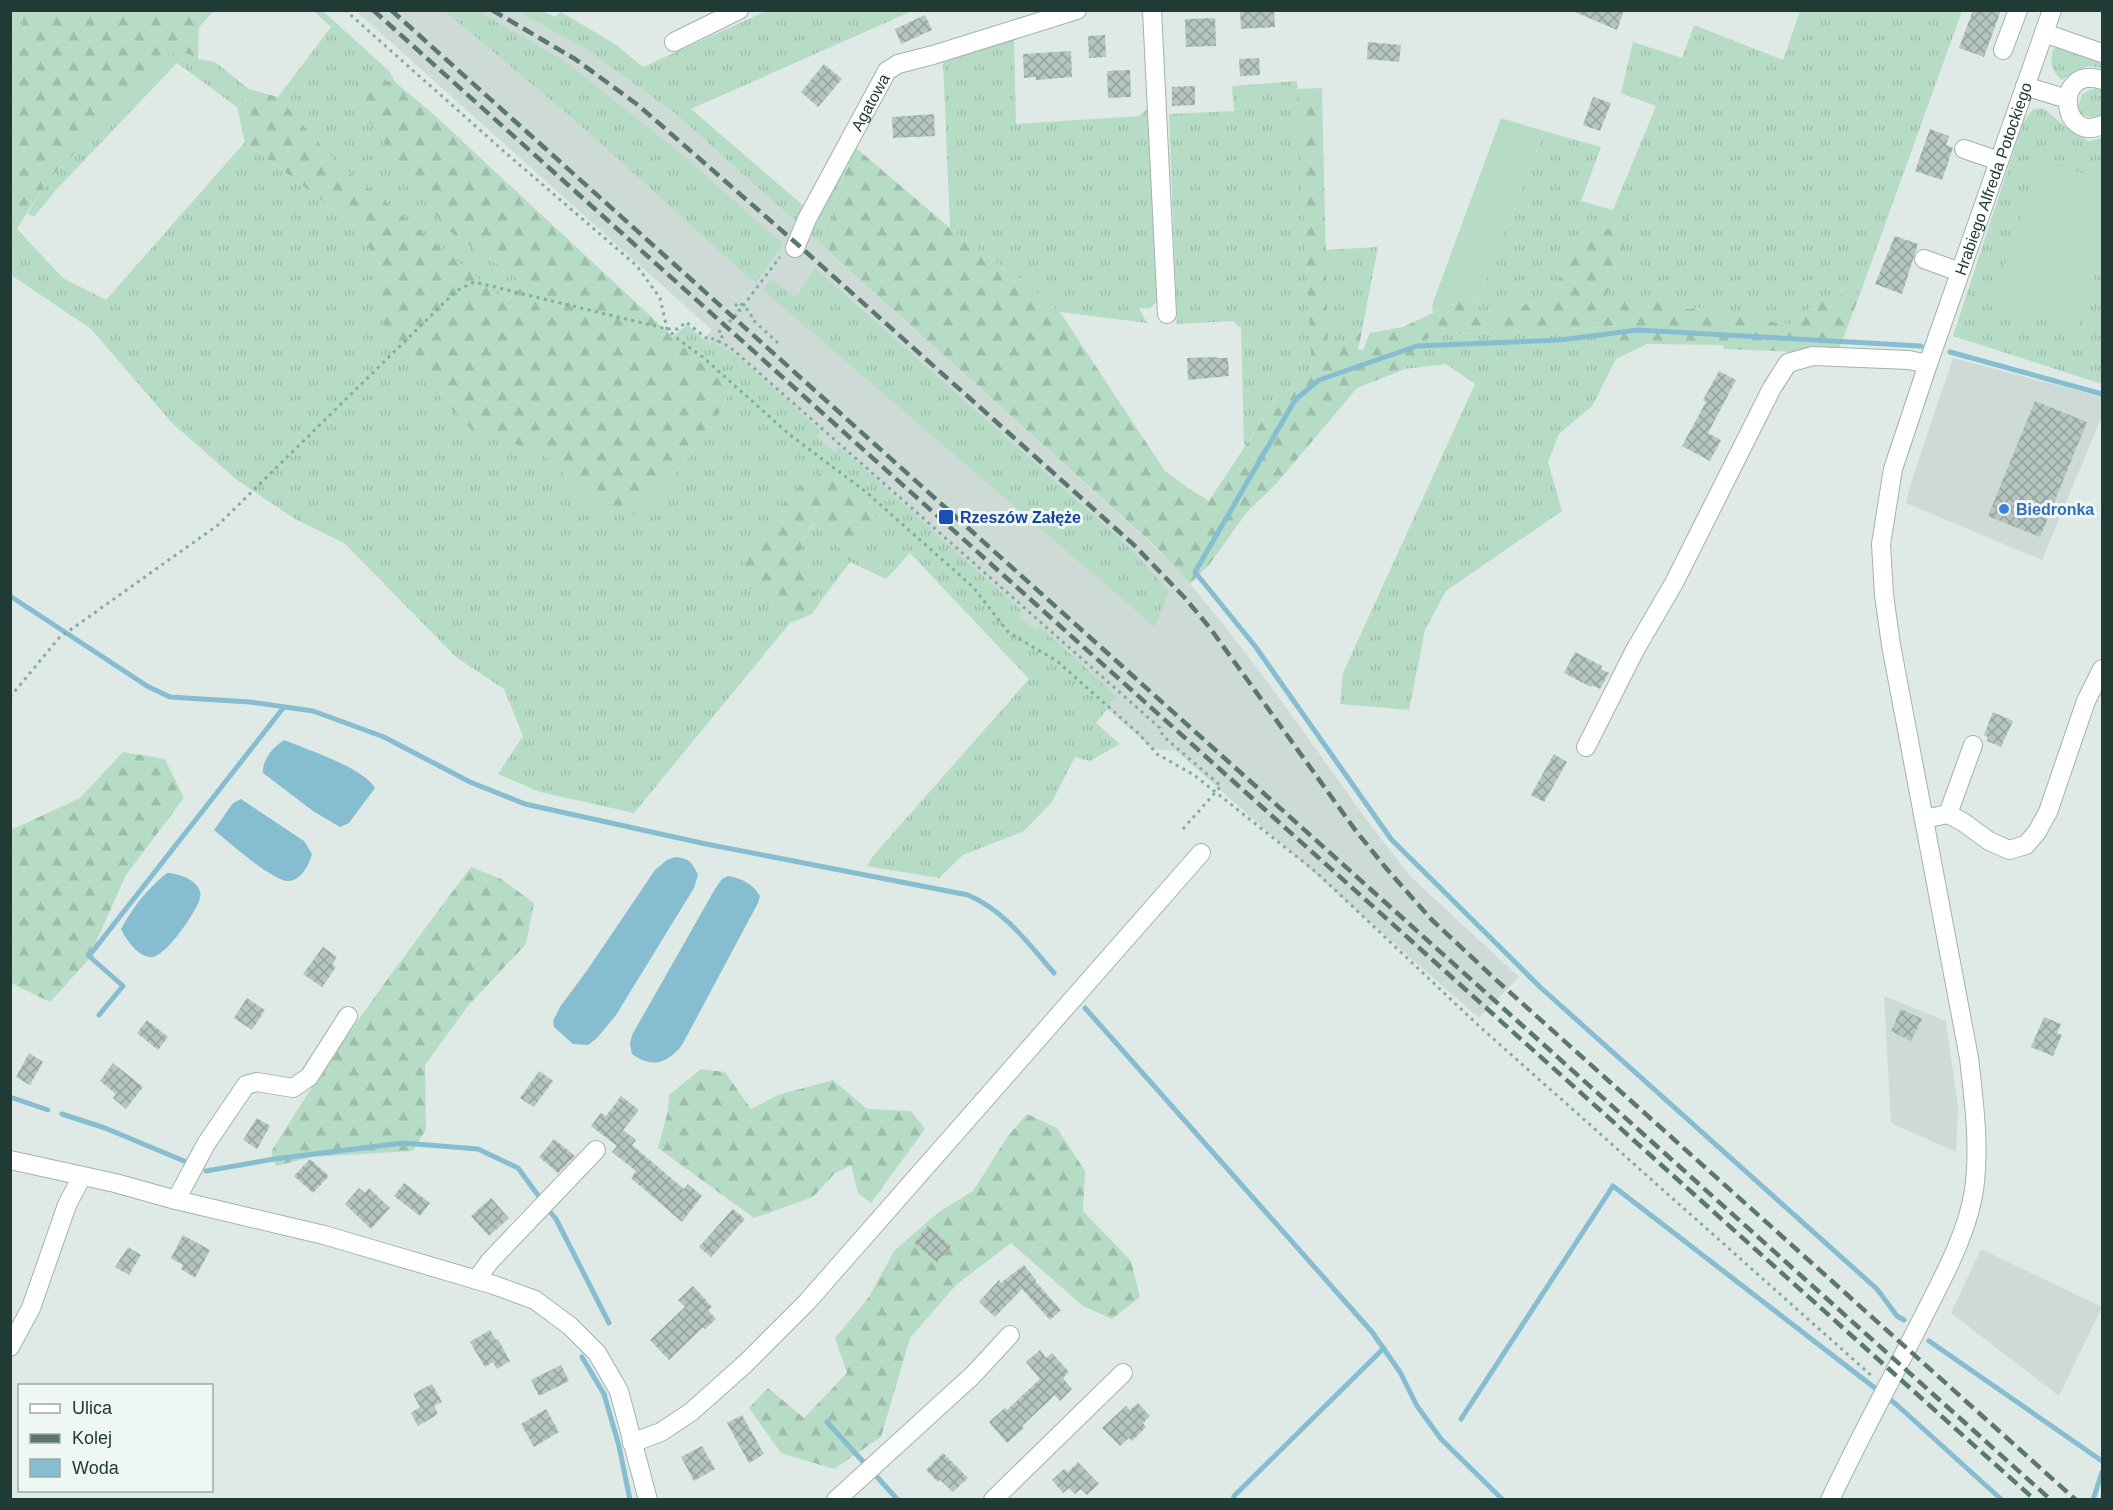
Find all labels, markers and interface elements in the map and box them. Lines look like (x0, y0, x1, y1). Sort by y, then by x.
street label: Agatowa (848, 71, 893, 134)
street label: Hrabiego Alfreda Potockiego (1952, 80, 2035, 277)
place label: Biedronka (2016, 501, 2094, 518)
marker: Biedronka (1997, 502, 2011, 516)
marker: Rzeszów Załęże (937, 508, 955, 526)
place label: Rzeszów Załęże (960, 509, 1081, 526)
legend (18, 1384, 213, 1492)
text: Ulica (72, 1398, 113, 1418)
text: Kolej (72, 1428, 112, 1448)
text: Woda (72, 1458, 120, 1478)

